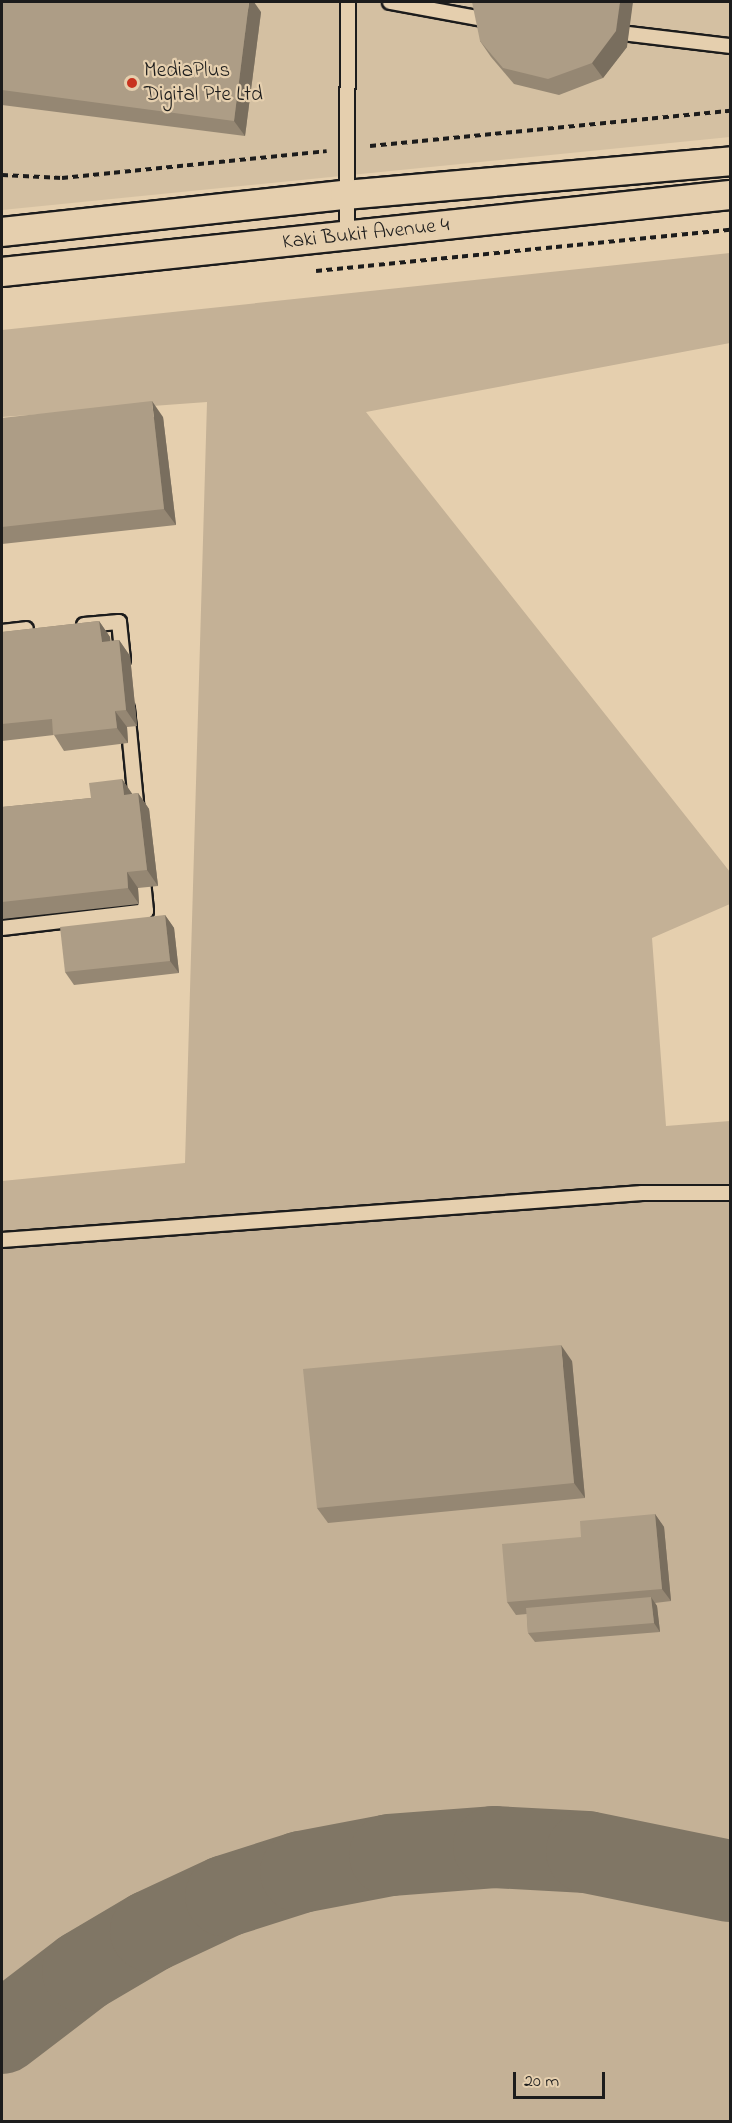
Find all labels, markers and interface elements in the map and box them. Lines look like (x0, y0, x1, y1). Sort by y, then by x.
place label: MediaPlus Digital Pte Ltd (144, 58, 263, 108)
marker: MediaPlus Digital Pte Ltd (125, 76, 139, 90)
street label: Kaki Bukit Avenue 4 (281, 213, 451, 255)
scale bar (516, 2060, 608, 2098)
text: 20 m (524, 2069, 559, 2095)

